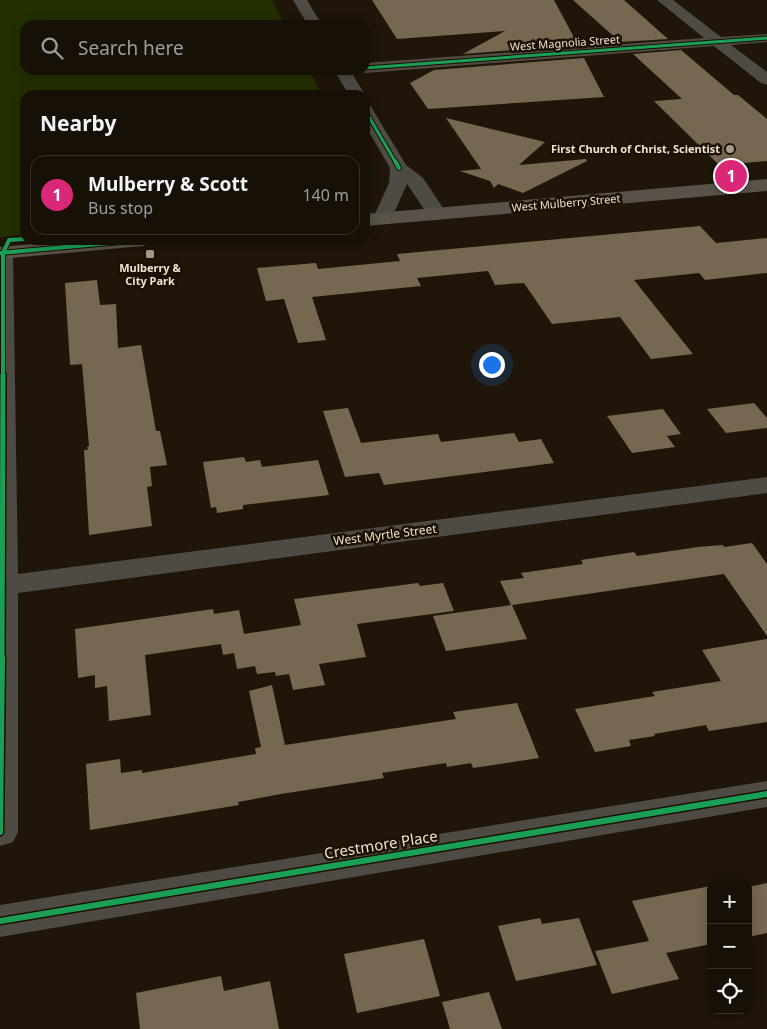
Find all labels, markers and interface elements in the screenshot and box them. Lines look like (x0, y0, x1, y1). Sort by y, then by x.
search box (20, 20, 370, 75)
street label: West Magnolia Street (510, 31, 620, 54)
icon: search (38, 34, 66, 62)
text: Search here (78, 35, 184, 61)
text: Nearby (40, 109, 116, 137)
place label: First Church of Christ, Scientist (551, 141, 720, 156)
marker: First Church of Christ, Scientist (724, 143, 736, 155)
pin: 1 (715, 157, 747, 195)
text: Mulberry & Scott (88, 171, 248, 197)
text: 1 (52, 184, 62, 206)
text: 140 m (302, 184, 349, 206)
street label: West Mulberry Street (511, 190, 621, 215)
text: Bus stop (88, 197, 153, 219)
marker: Mulberry & City Park (144, 248, 156, 260)
place label: Mulberry & City Park (119, 260, 182, 288)
your location (479, 352, 505, 378)
street label: West Myrtle Street (332, 520, 438, 549)
street label: Crestmore Place (323, 825, 439, 863)
map controls (707, 879, 752, 1014)
button: + (707, 879, 752, 924)
button: − (707, 924, 752, 969)
button: locate (707, 969, 752, 1014)

